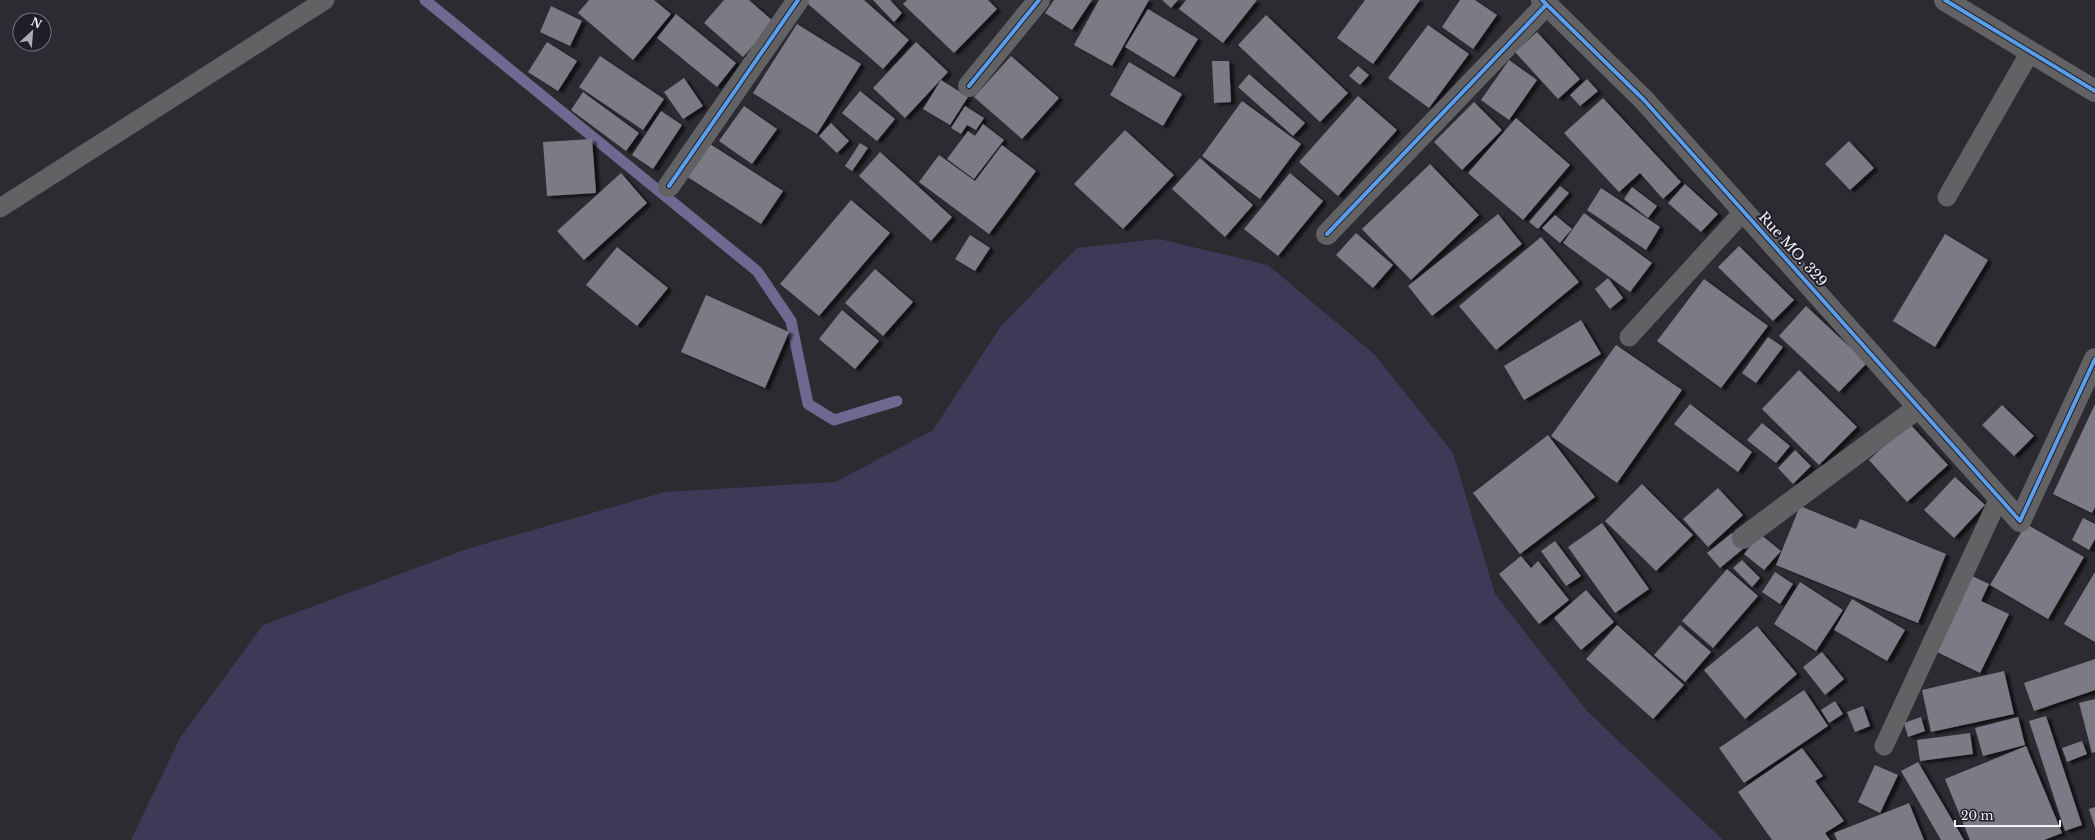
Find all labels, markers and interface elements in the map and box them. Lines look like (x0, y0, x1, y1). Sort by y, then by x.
north arrow (12, 12, 52, 52)
text: N (29, 14, 45, 32)
street label: Rue MO. 329 (1755, 208, 1831, 290)
scale bar (1955, 802, 2060, 828)
text: 20 m (1961, 808, 1993, 823)

